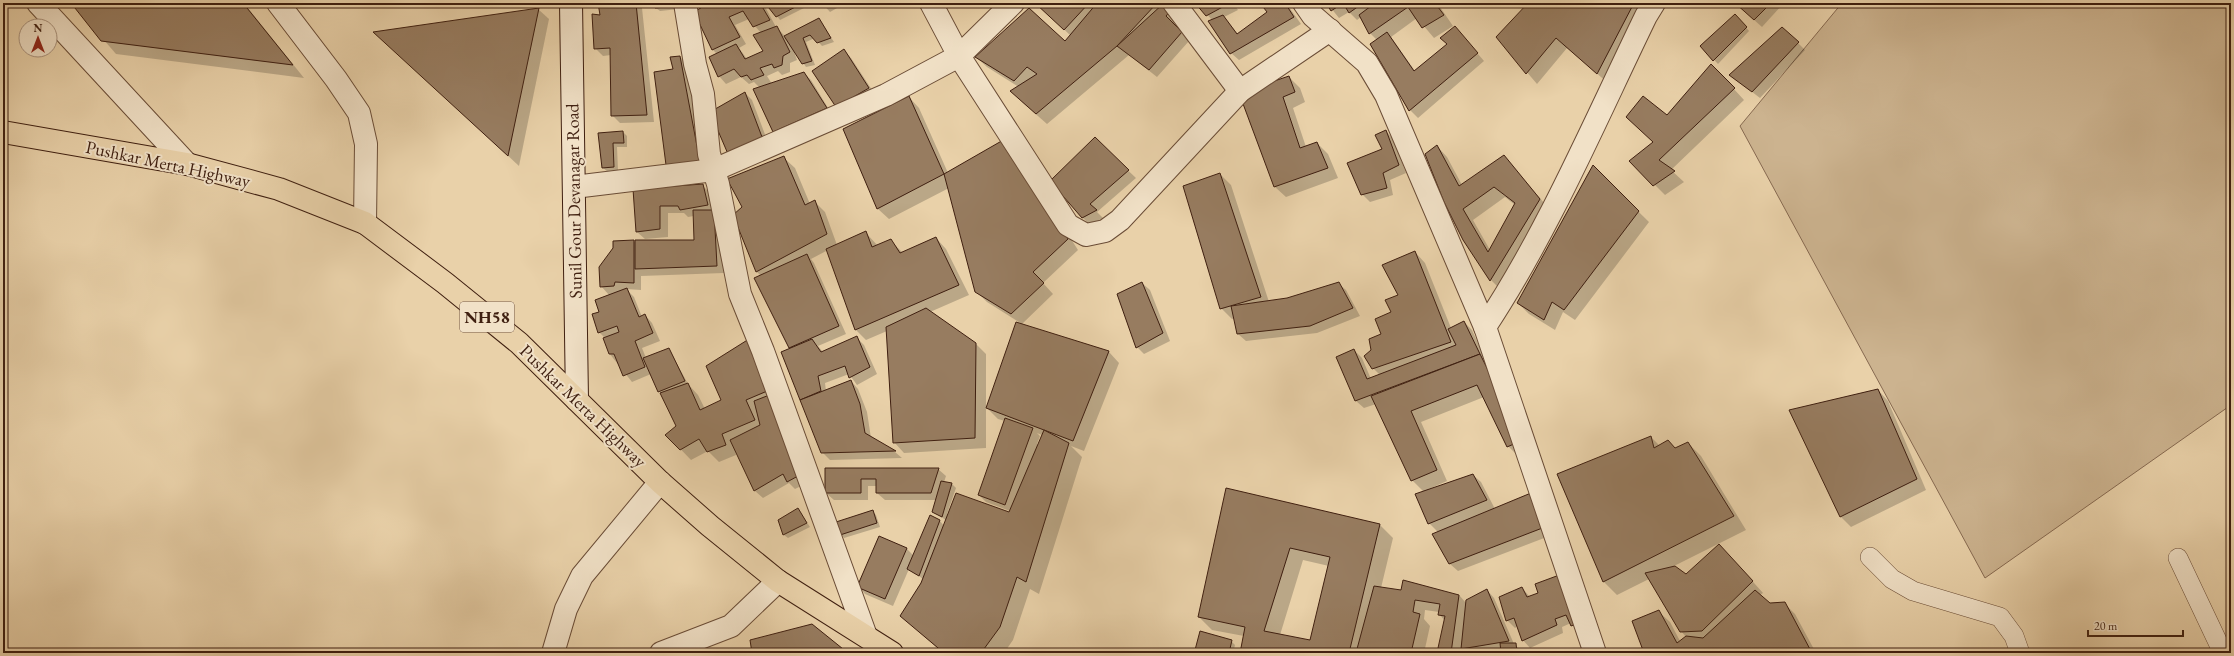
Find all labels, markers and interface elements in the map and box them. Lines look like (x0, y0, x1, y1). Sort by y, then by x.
north arrow (18, 18, 58, 58)
text: N (34, 21, 43, 35)
street label: Sunil Gour Devanagar Road (560, 102, 587, 299)
street label: Pushkar Merta Highway (84, 135, 253, 192)
road number: NH58 (460, 302, 514, 332)
street label: Pushkar Merta Highway (515, 339, 652, 472)
scale bar (2088, 612, 2183, 638)
text: 20 m (2094, 618, 2118, 634)

